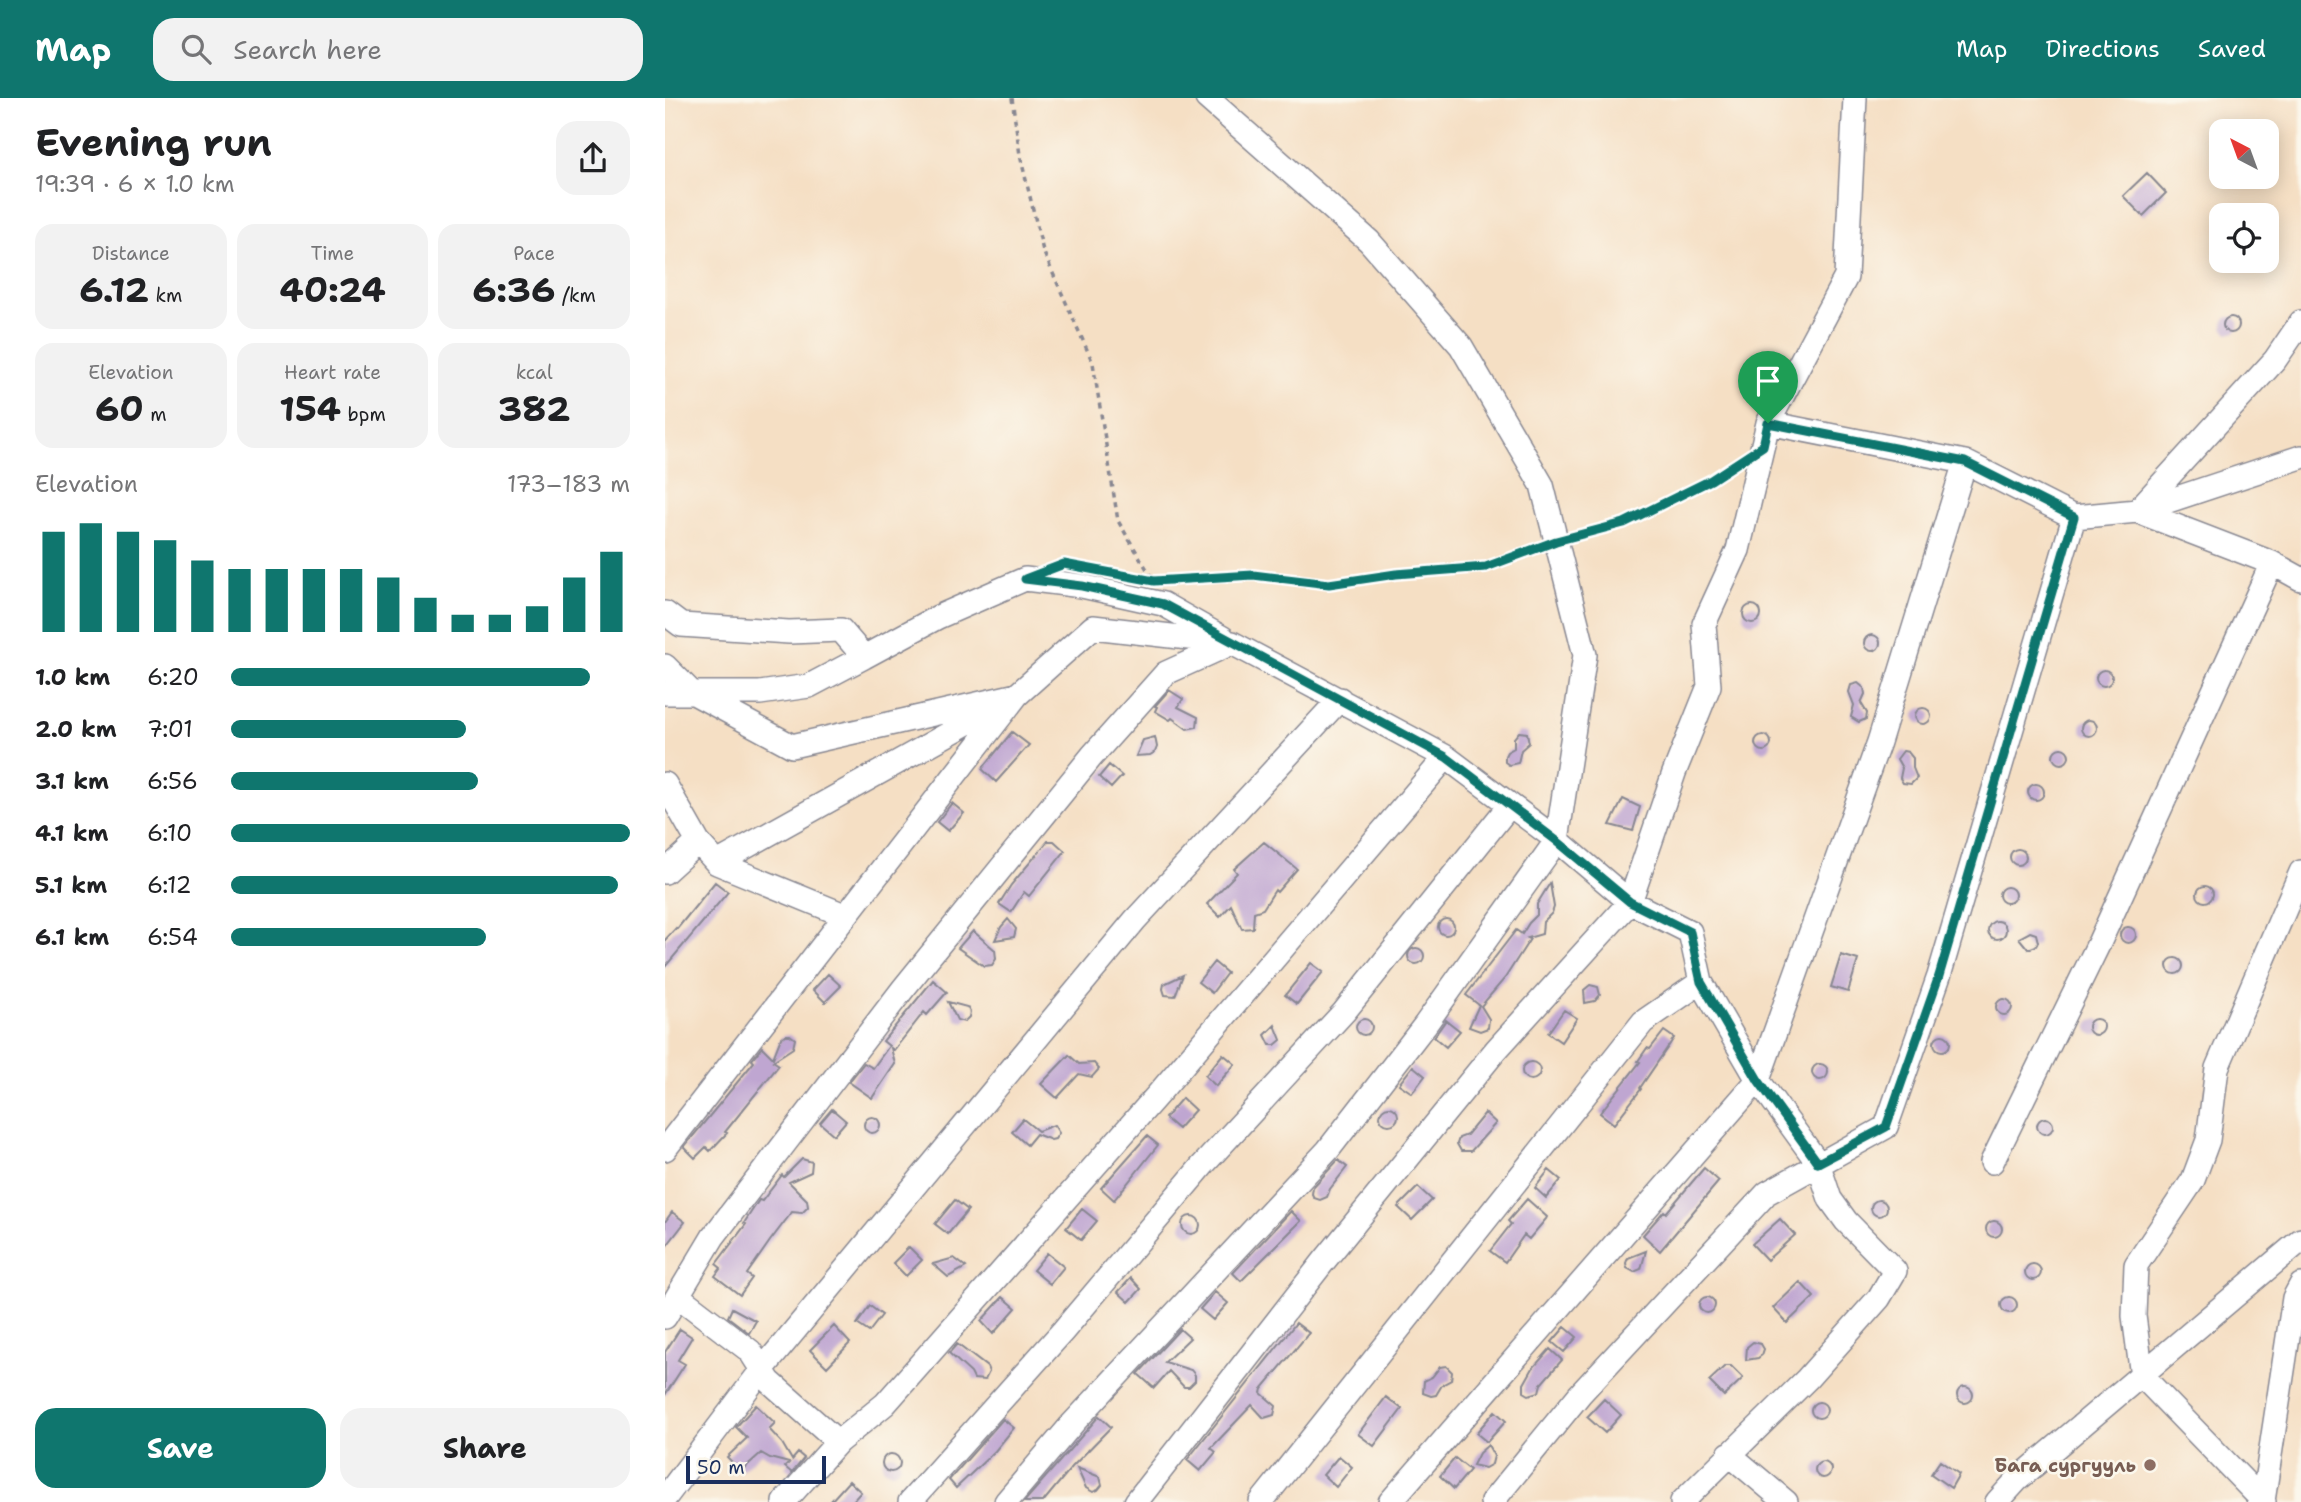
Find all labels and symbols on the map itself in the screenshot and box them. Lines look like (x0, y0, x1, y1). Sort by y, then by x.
north arrow (2209, 119, 2279, 189)
pin (1738, 351, 1798, 423)
scale bar (686, 1453, 826, 1485)
place label: Бага сургууль (1994, 1453, 2136, 1478)
marker: Бага сургууль (2142, 1457, 2158, 1473)

